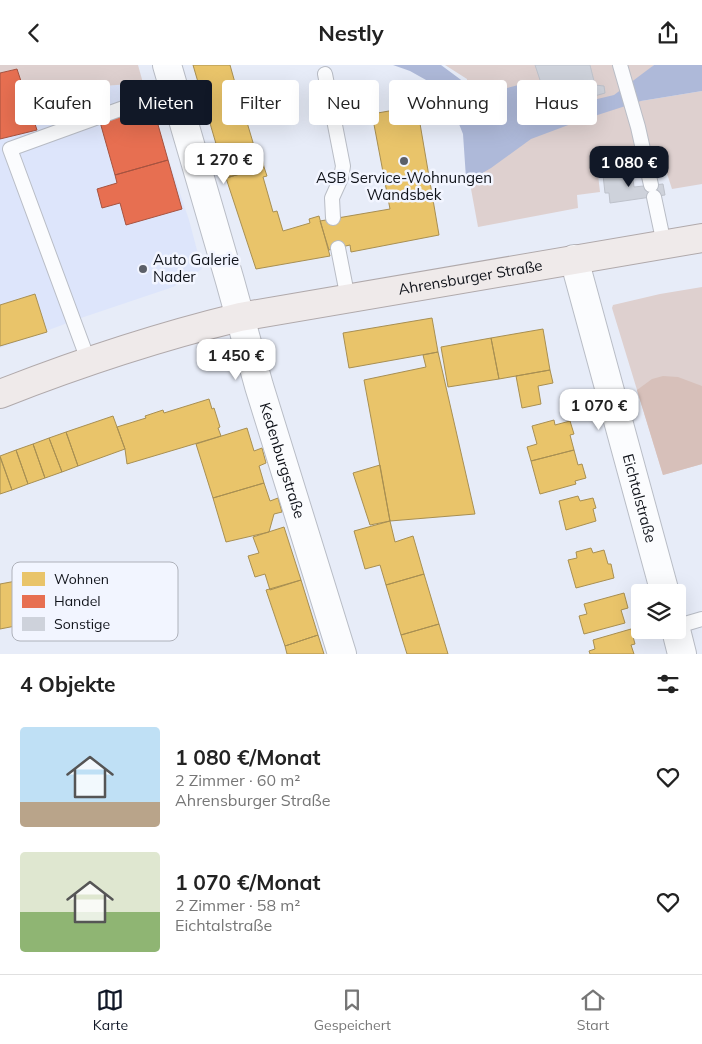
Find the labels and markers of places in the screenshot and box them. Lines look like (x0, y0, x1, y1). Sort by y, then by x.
pin: 1 270 € (178, 143, 270, 185)
pin: 1 080 € (583, 145, 675, 188)
marker: ASB Service-Wohnungen Wandsbek (398, 155, 410, 167)
place label: ASB Service-Wohnungen Wandsbek (316, 168, 492, 204)
place label: Auto Galerie Nader (153, 250, 239, 286)
marker: Auto Galerie Nader (137, 263, 149, 275)
pin: 1 450 € (190, 339, 282, 381)
pin: 1 070 € (553, 389, 645, 431)

